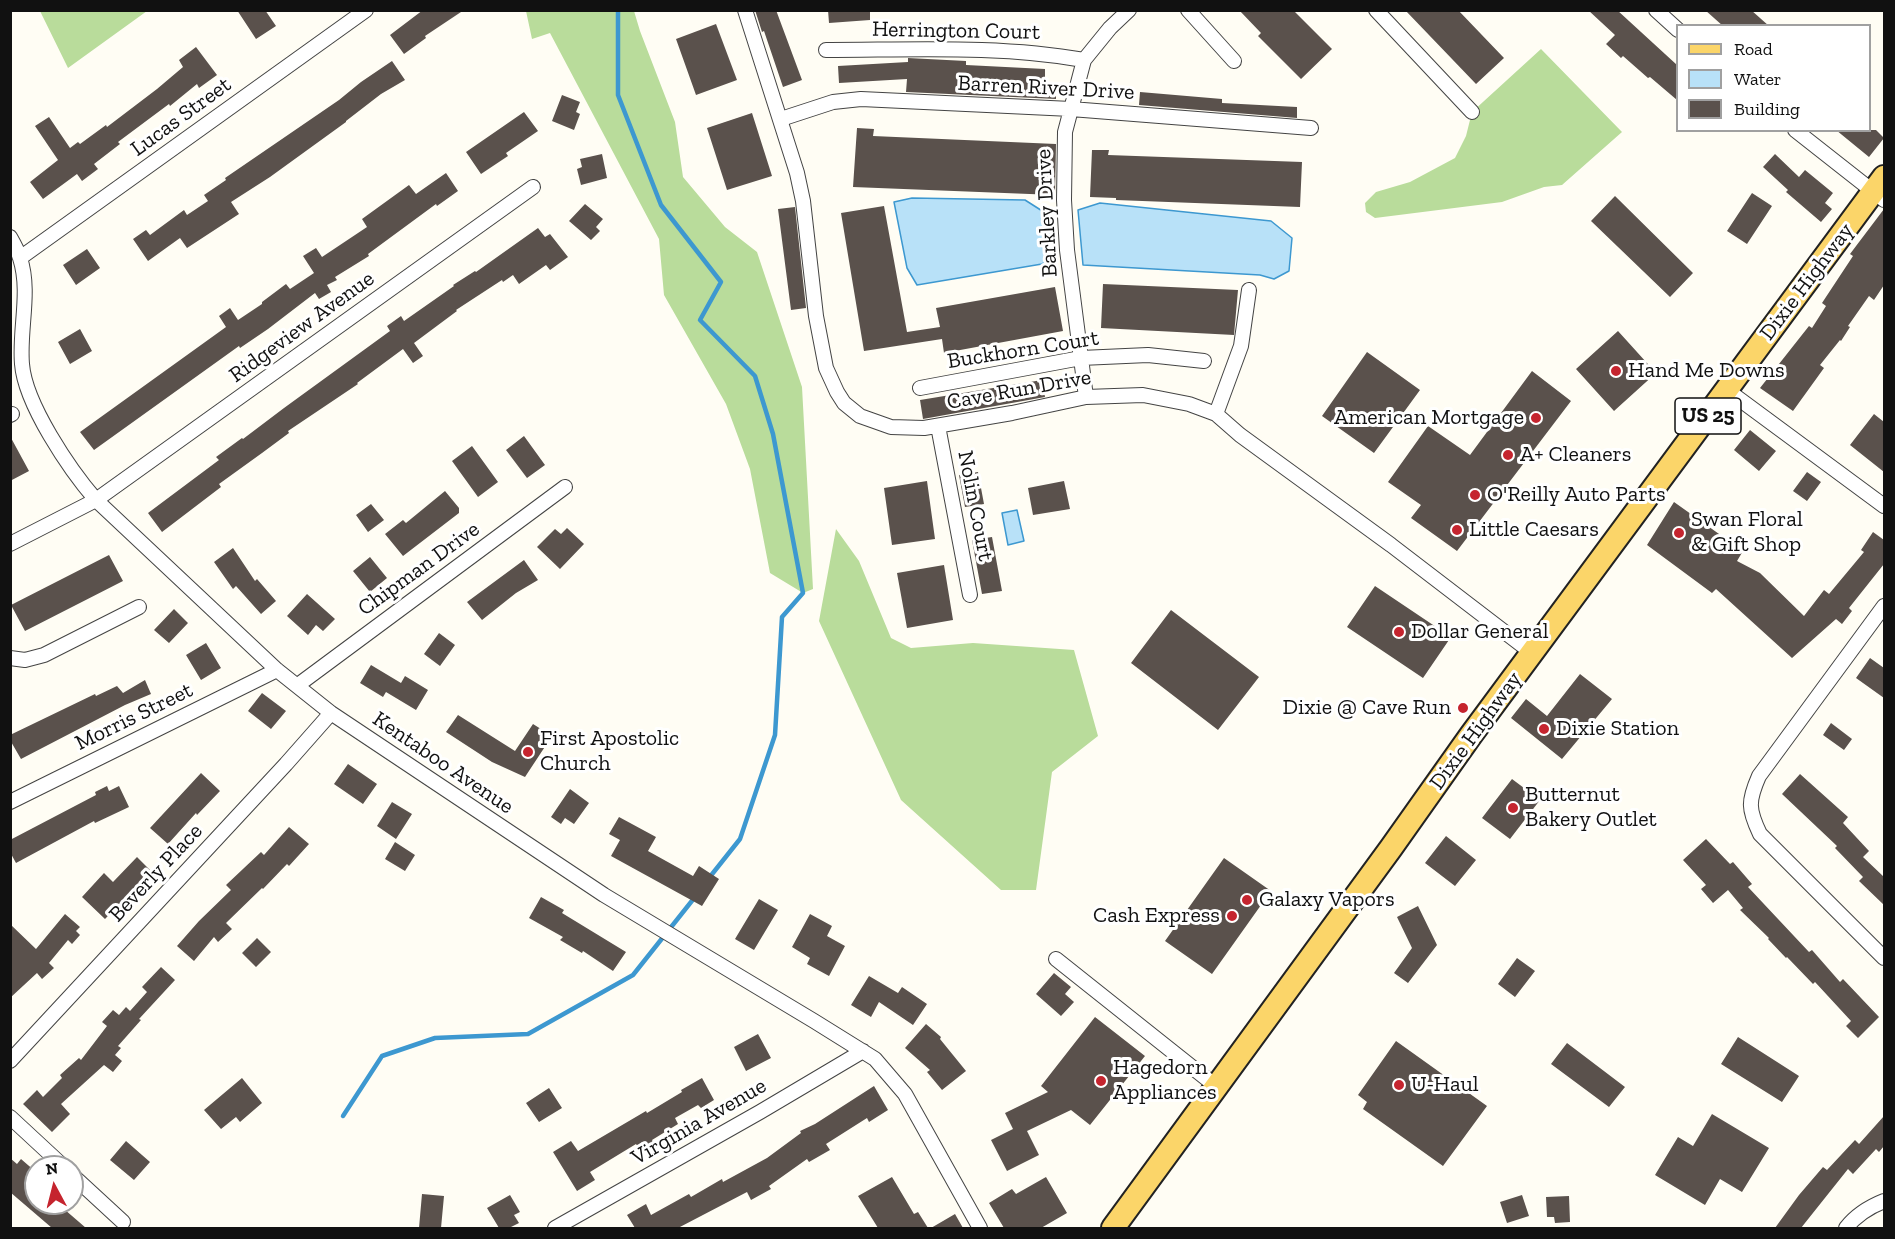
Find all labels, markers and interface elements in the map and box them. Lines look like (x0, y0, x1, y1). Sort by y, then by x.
street label: Herrington Court (872, 16, 1040, 46)
legend (1676, 24, 1871, 132)
text: Road (1734, 38, 1773, 60)
text: Water (1734, 68, 1781, 90)
street label: Barren River Drive (957, 70, 1135, 106)
street label: Lucas Street (126, 72, 236, 162)
text: Building (1734, 98, 1800, 120)
street label: Barkley Drive (1030, 148, 1064, 278)
street label: Dixie Highway (1754, 218, 1860, 346)
street label: Ridgeview Avenue (224, 266, 380, 388)
street label: Buckhorn Court (945, 325, 1101, 375)
place label: Hand Me Downs (1628, 358, 1785, 384)
street label: Cave Run Drive (945, 364, 1093, 416)
marker: Hand Me Downs (1609, 364, 1623, 378)
road number: US 25 (1675, 398, 1741, 434)
place label: American Mortgage (1334, 405, 1524, 431)
marker: American Mortgage (1529, 411, 1543, 425)
place label: A+ Cleaners (1520, 442, 1631, 468)
marker: A+ Cleaners (1501, 448, 1515, 462)
street label: Nolin Court (951, 449, 999, 563)
place label: O'Reilly Auto Parts (1487, 482, 1666, 508)
marker: O'Reilly Auto Parts (1468, 488, 1482, 502)
place label: Swan Floral & Gift Shop (1691, 507, 1803, 558)
street label: Chipman Drive (353, 516, 485, 622)
place label: Little Caesars (1469, 517, 1599, 543)
marker: Little Caesars (1450, 523, 1464, 537)
marker: Swan Floral & Gift Shop (1672, 526, 1686, 540)
place label: Dollar General (1411, 619, 1549, 645)
marker: Dollar General (1392, 625, 1406, 639)
street label: Dixie Highway (1424, 667, 1528, 795)
street label: Morris Street (71, 677, 197, 757)
place label: Dixie @ Cave Run (1283, 695, 1451, 721)
marker: Dixie @ Cave Run (1456, 701, 1470, 715)
street label: Kentaboo Avenue (367, 706, 519, 820)
place label: Dixie Station (1556, 716, 1679, 742)
marker: Dixie Station (1537, 722, 1551, 736)
place label: First Apostolic Church (540, 726, 679, 778)
marker: First Apostolic Church (521, 745, 535, 759)
place label: Butternut Bakery Outlet (1525, 782, 1657, 834)
marker: Butternut Bakery Outlet (1506, 801, 1520, 815)
street label: Beverly Place (104, 818, 208, 928)
place label: Galaxy Vapors (1259, 887, 1395, 913)
marker: Galaxy Vapors (1240, 893, 1254, 907)
place label: Cash Express (1093, 903, 1220, 929)
marker: Cash Express (1225, 909, 1239, 923)
place label: Hagedorn Appliances (1113, 1055, 1217, 1106)
place label: U-Haul (1411, 1072, 1479, 1098)
street label: Virginia Avenue (627, 1073, 771, 1171)
marker: Hagedorn Appliances (1094, 1074, 1108, 1088)
marker: U-Haul (1392, 1078, 1406, 1092)
north arrow (24, 1155, 84, 1215)
text: N (45, 1158, 59, 1179)

